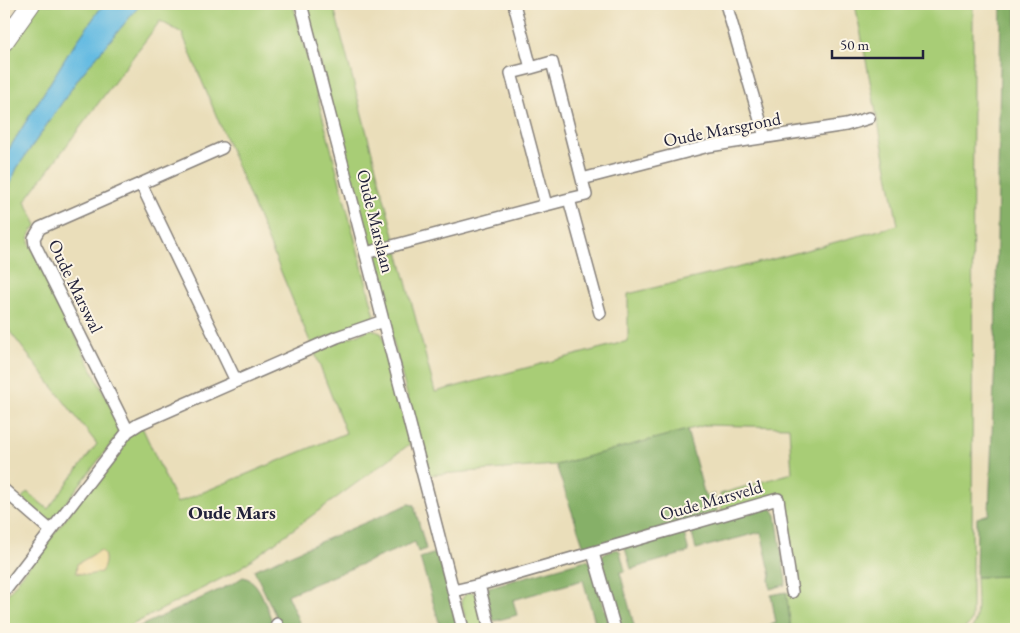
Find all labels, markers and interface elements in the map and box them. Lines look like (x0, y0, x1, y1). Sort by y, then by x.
scale bar (832, 28, 924, 60)
text: 50 m (840, 35, 869, 54)
street label: Oude Marsgrond (661, 106, 784, 152)
street label: Oude Marslaan (352, 167, 400, 276)
street label: Oude Marswal (43, 235, 109, 337)
street label: Oude Marsveld (657, 474, 766, 526)
district label: Oude Mars (188, 500, 276, 525)

